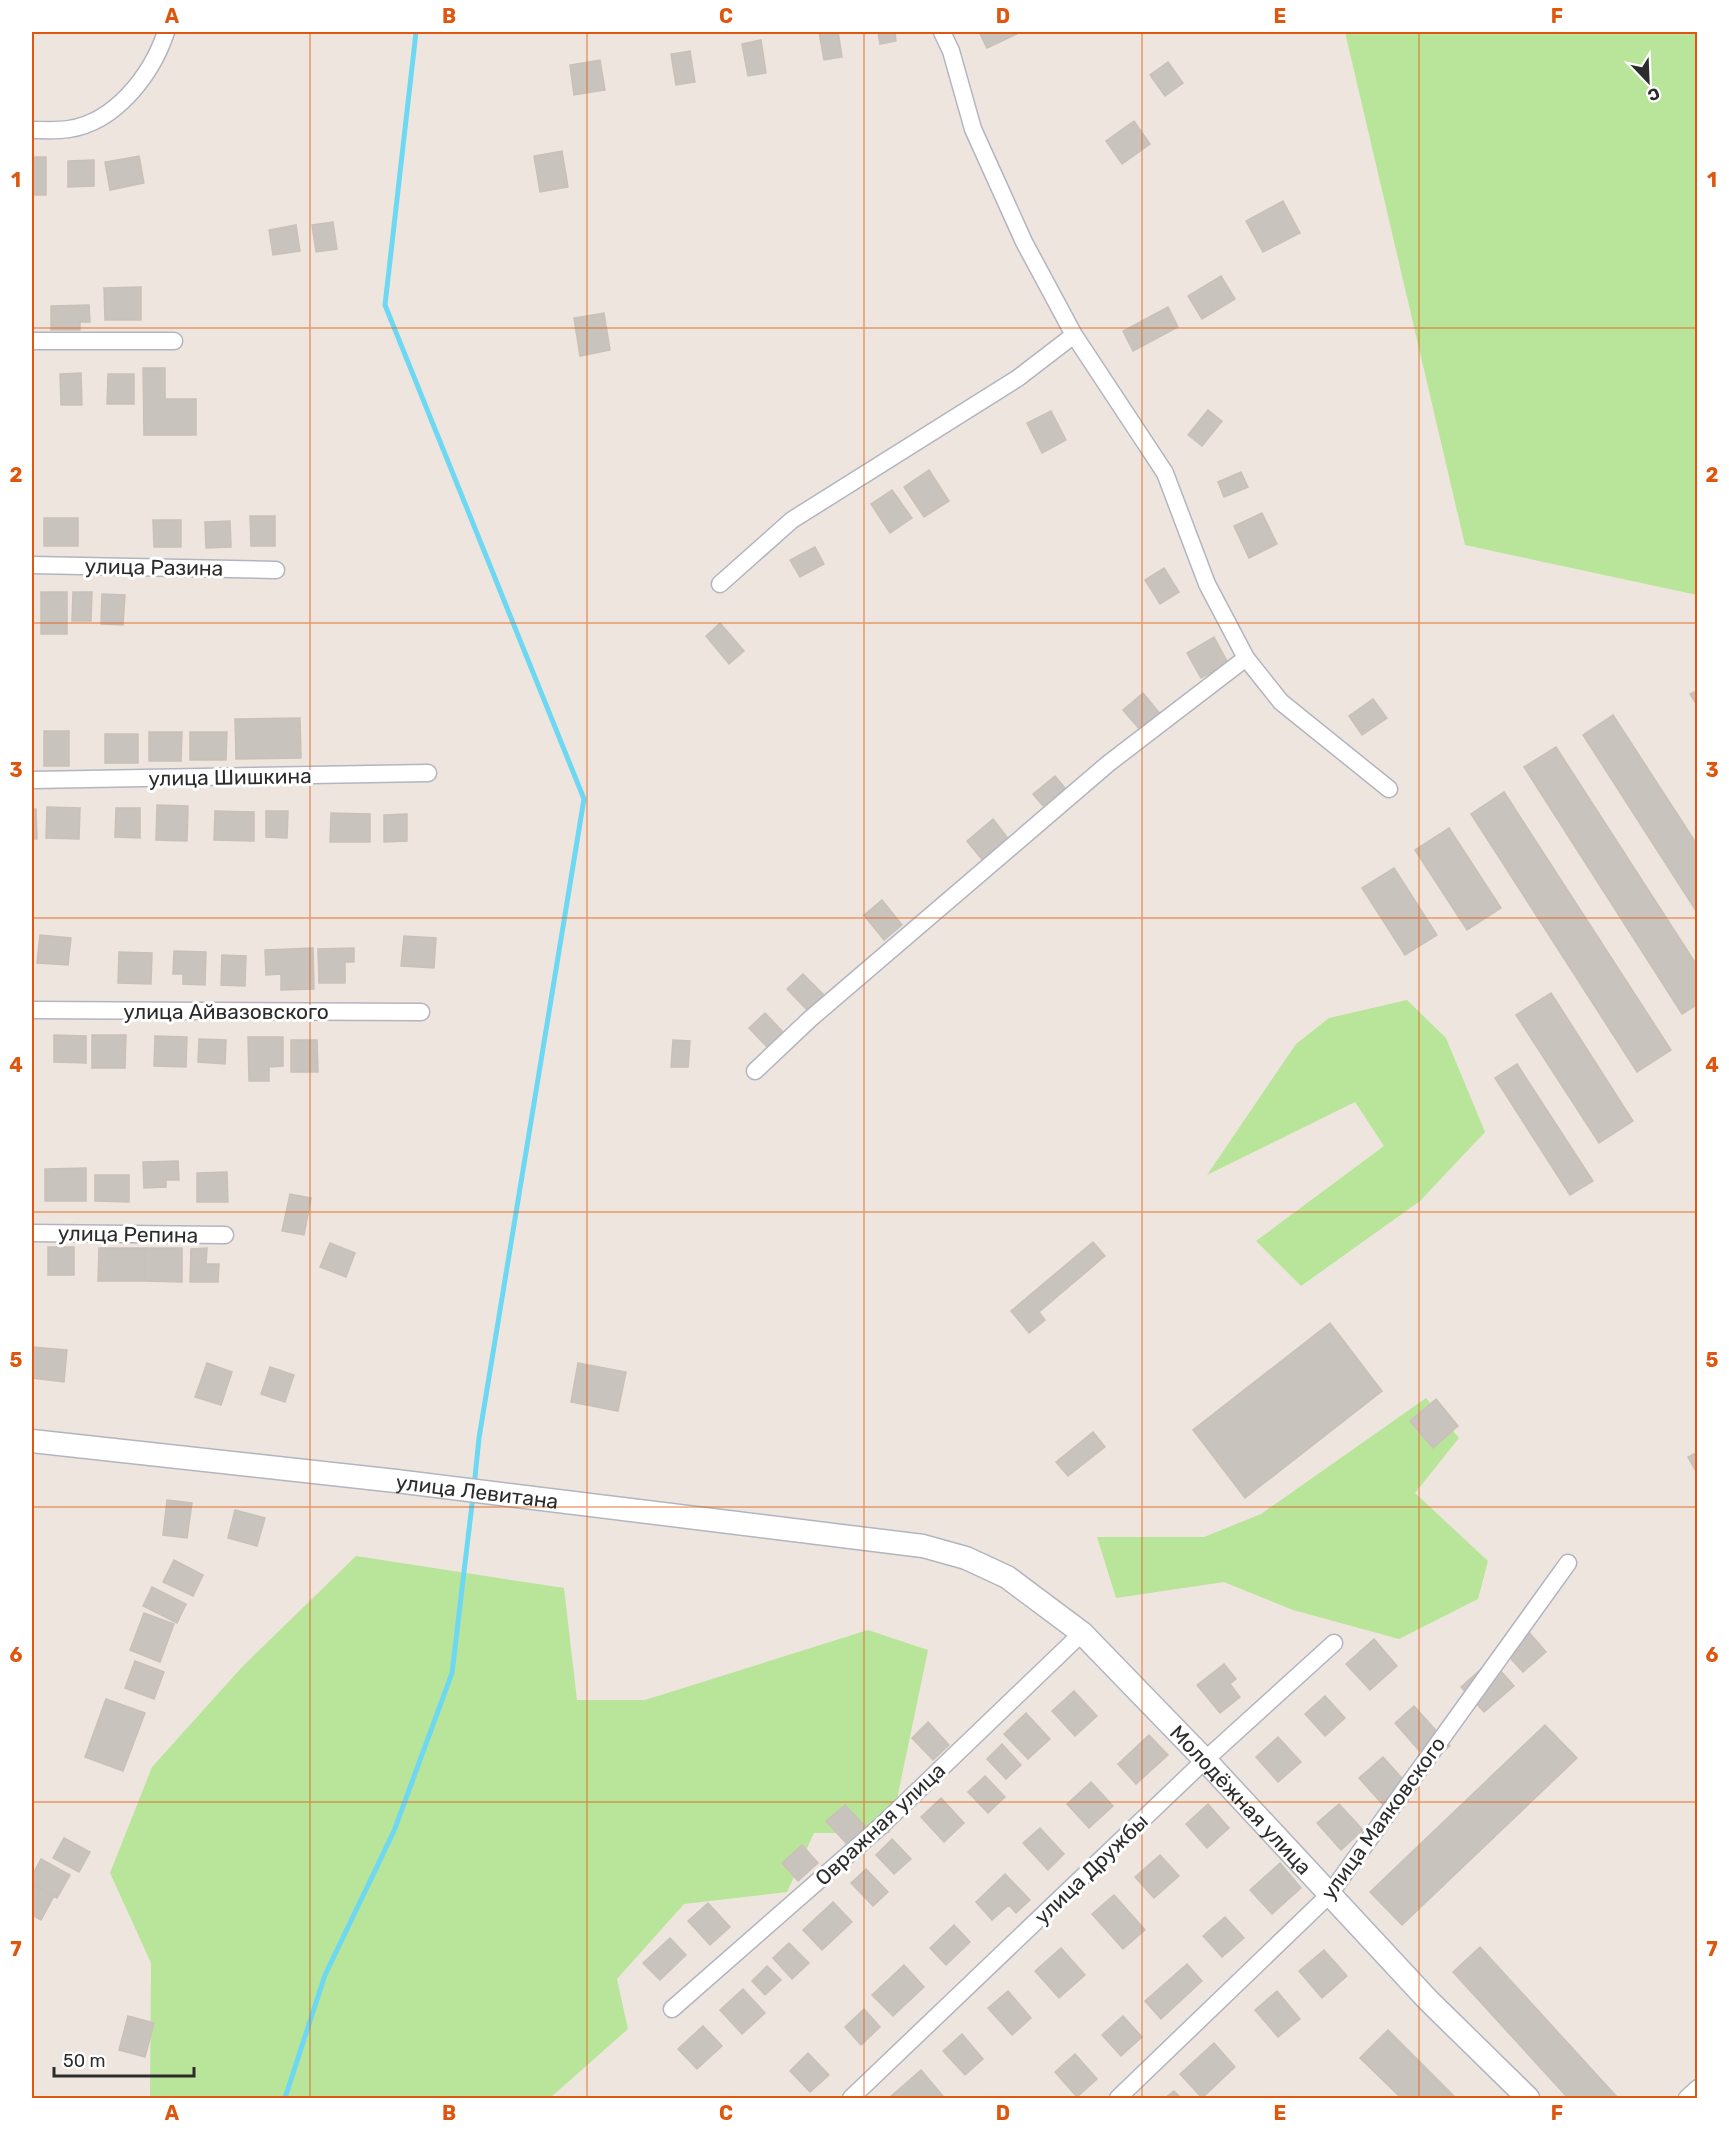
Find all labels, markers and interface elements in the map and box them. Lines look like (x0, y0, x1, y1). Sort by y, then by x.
text: A (165, 4, 180, 28)
text: B (442, 4, 456, 28)
text: C (719, 4, 733, 28)
text: D (996, 4, 1010, 28)
text: E (1274, 4, 1286, 28)
text: F (1551, 4, 1563, 28)
north arrow (1618, 51, 1678, 111)
text: С (1645, 83, 1663, 105)
text: 1 (11, 168, 21, 192)
text: 1 (1707, 168, 1717, 192)
text: 2 (10, 463, 23, 487)
text: 2 (1706, 463, 1719, 487)
street label: улица Разина (85, 553, 223, 581)
text: 3 (9, 758, 23, 782)
text: 3 (1705, 758, 1719, 782)
street label: улица Шишкина (148, 763, 312, 791)
street label: улица Айвазовского (123, 999, 329, 1024)
text: 4 (9, 1053, 23, 1077)
text: 4 (1705, 1053, 1719, 1077)
street label: улица Репина (58, 1220, 198, 1248)
text: 5 (10, 1348, 23, 1372)
text: 5 (1706, 1348, 1719, 1372)
street label: улица Левитана (395, 1469, 560, 1513)
text: 6 (9, 1643, 23, 1667)
text: 6 (1705, 1643, 1719, 1667)
street label: Молодёжная улица (1165, 1720, 1317, 1879)
street label: улица Маяковского (1316, 1732, 1450, 1904)
street label: Овражная улица (810, 1757, 950, 1891)
street label: улица Дружбы (1029, 1809, 1153, 1929)
text: 7 (10, 1937, 22, 1961)
text: 7 (1706, 1937, 1718, 1961)
scale bar (54, 2040, 194, 2078)
text: 50 m (63, 2050, 106, 2072)
text: A (165, 2101, 180, 2125)
text: B (442, 2101, 456, 2125)
text: C (719, 2101, 733, 2125)
text: D (996, 2101, 1010, 2125)
text: E (1274, 2101, 1286, 2125)
text: F (1551, 2101, 1563, 2125)

